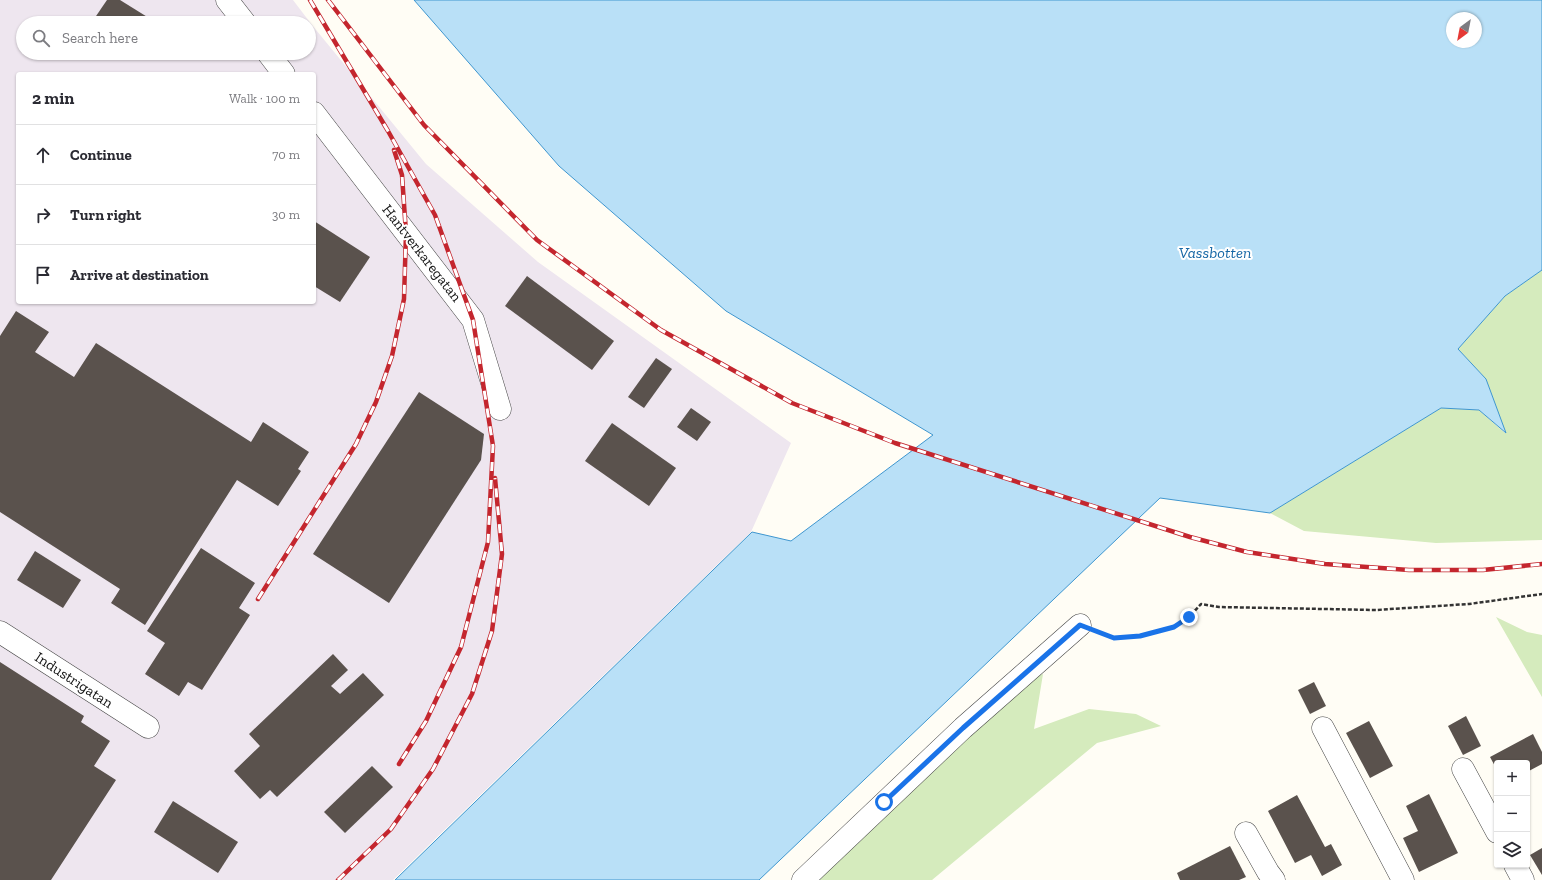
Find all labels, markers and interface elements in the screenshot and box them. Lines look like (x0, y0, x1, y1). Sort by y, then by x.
north arrow (1446, 12, 1482, 48)
search box (16, 16, 316, 60)
icon: search (30, 27, 52, 49)
text: Search here (62, 29, 138, 47)
text: 2 min (32, 88, 74, 108)
text: Walk · 100 m (229, 91, 300, 106)
icon: ahead (32, 144, 54, 166)
text: Continue (70, 146, 132, 164)
text: 70 m (272, 147, 300, 162)
street label: Hantverkaregatan (378, 201, 466, 306)
icon: right (32, 204, 54, 226)
text: Turn right (70, 206, 141, 224)
text: 30 m (272, 207, 300, 222)
water label: Vassbotten (1179, 243, 1251, 262)
icon: arrive (32, 264, 54, 286)
text: Arrive at destination (70, 266, 209, 284)
route end (1180, 608, 1198, 626)
street label: Industrigatan (32, 648, 117, 712)
map controls (1494, 760, 1530, 868)
button: + (1494, 760, 1530, 796)
route start (875, 793, 893, 811)
button: − (1494, 796, 1530, 832)
button: layers (1494, 832, 1530, 868)

